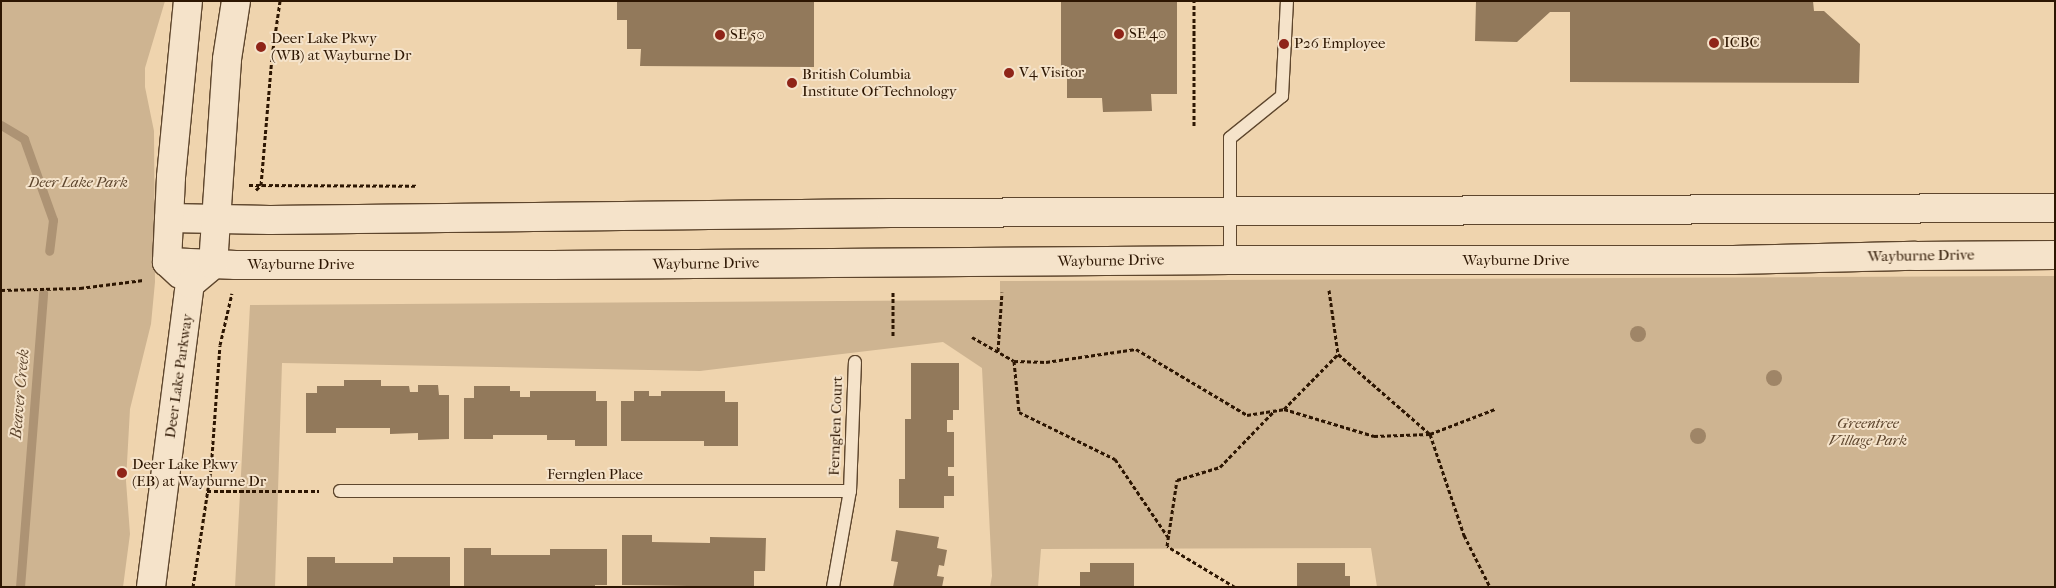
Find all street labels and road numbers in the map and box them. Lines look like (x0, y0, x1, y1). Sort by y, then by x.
street label: Wayburne Drive (1867, 246, 1975, 266)
street label: Wayburne Drive (1057, 251, 1165, 271)
street label: Wayburne Drive (1463, 252, 1569, 270)
street label: Wayburne Drive (652, 254, 760, 274)
street label: Wayburne Drive (248, 256, 354, 274)
street label: Deer Lake Parkway (161, 313, 197, 439)
street label: Fernglen Court (825, 376, 847, 476)
street label: Fernglen Place (547, 466, 643, 484)

